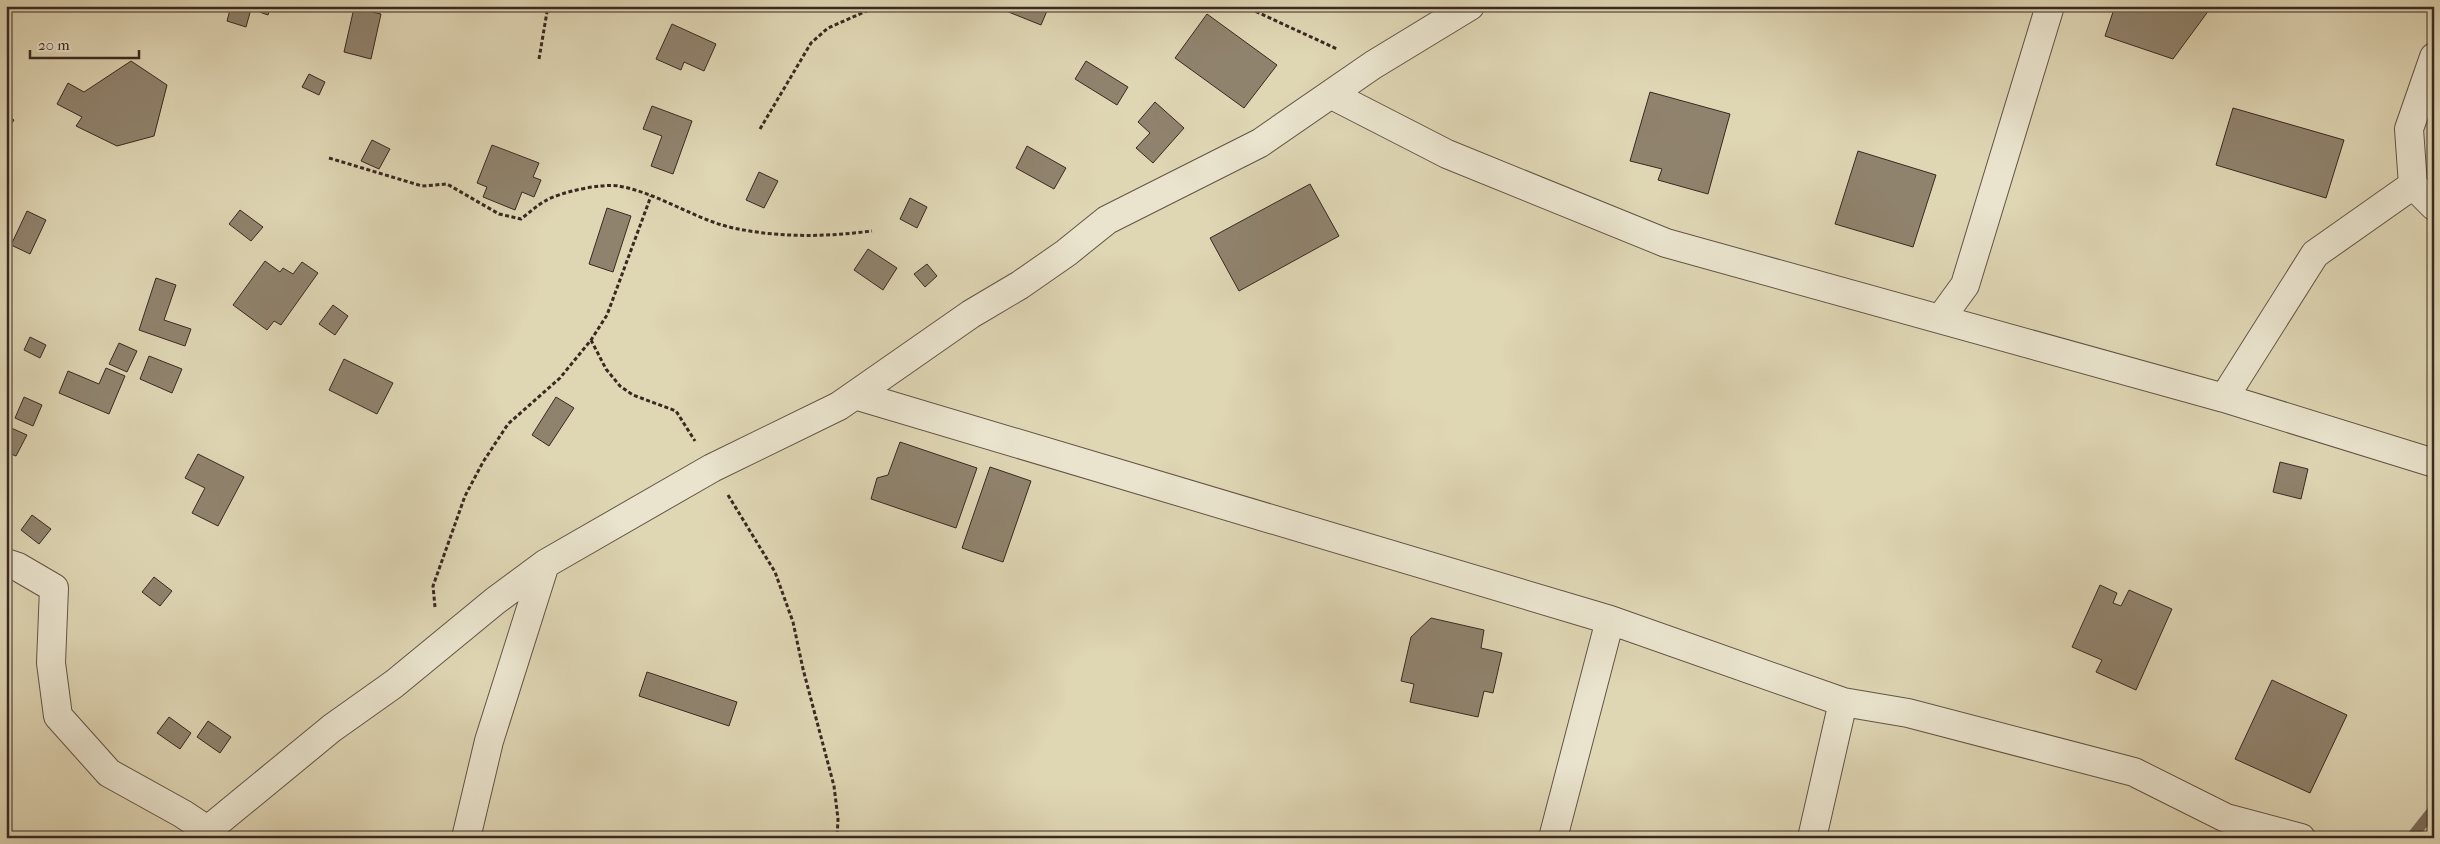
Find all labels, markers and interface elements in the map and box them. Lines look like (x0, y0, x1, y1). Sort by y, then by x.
scale bar (30, 28, 139, 60)
text: 20 m (38, 36, 70, 54)

